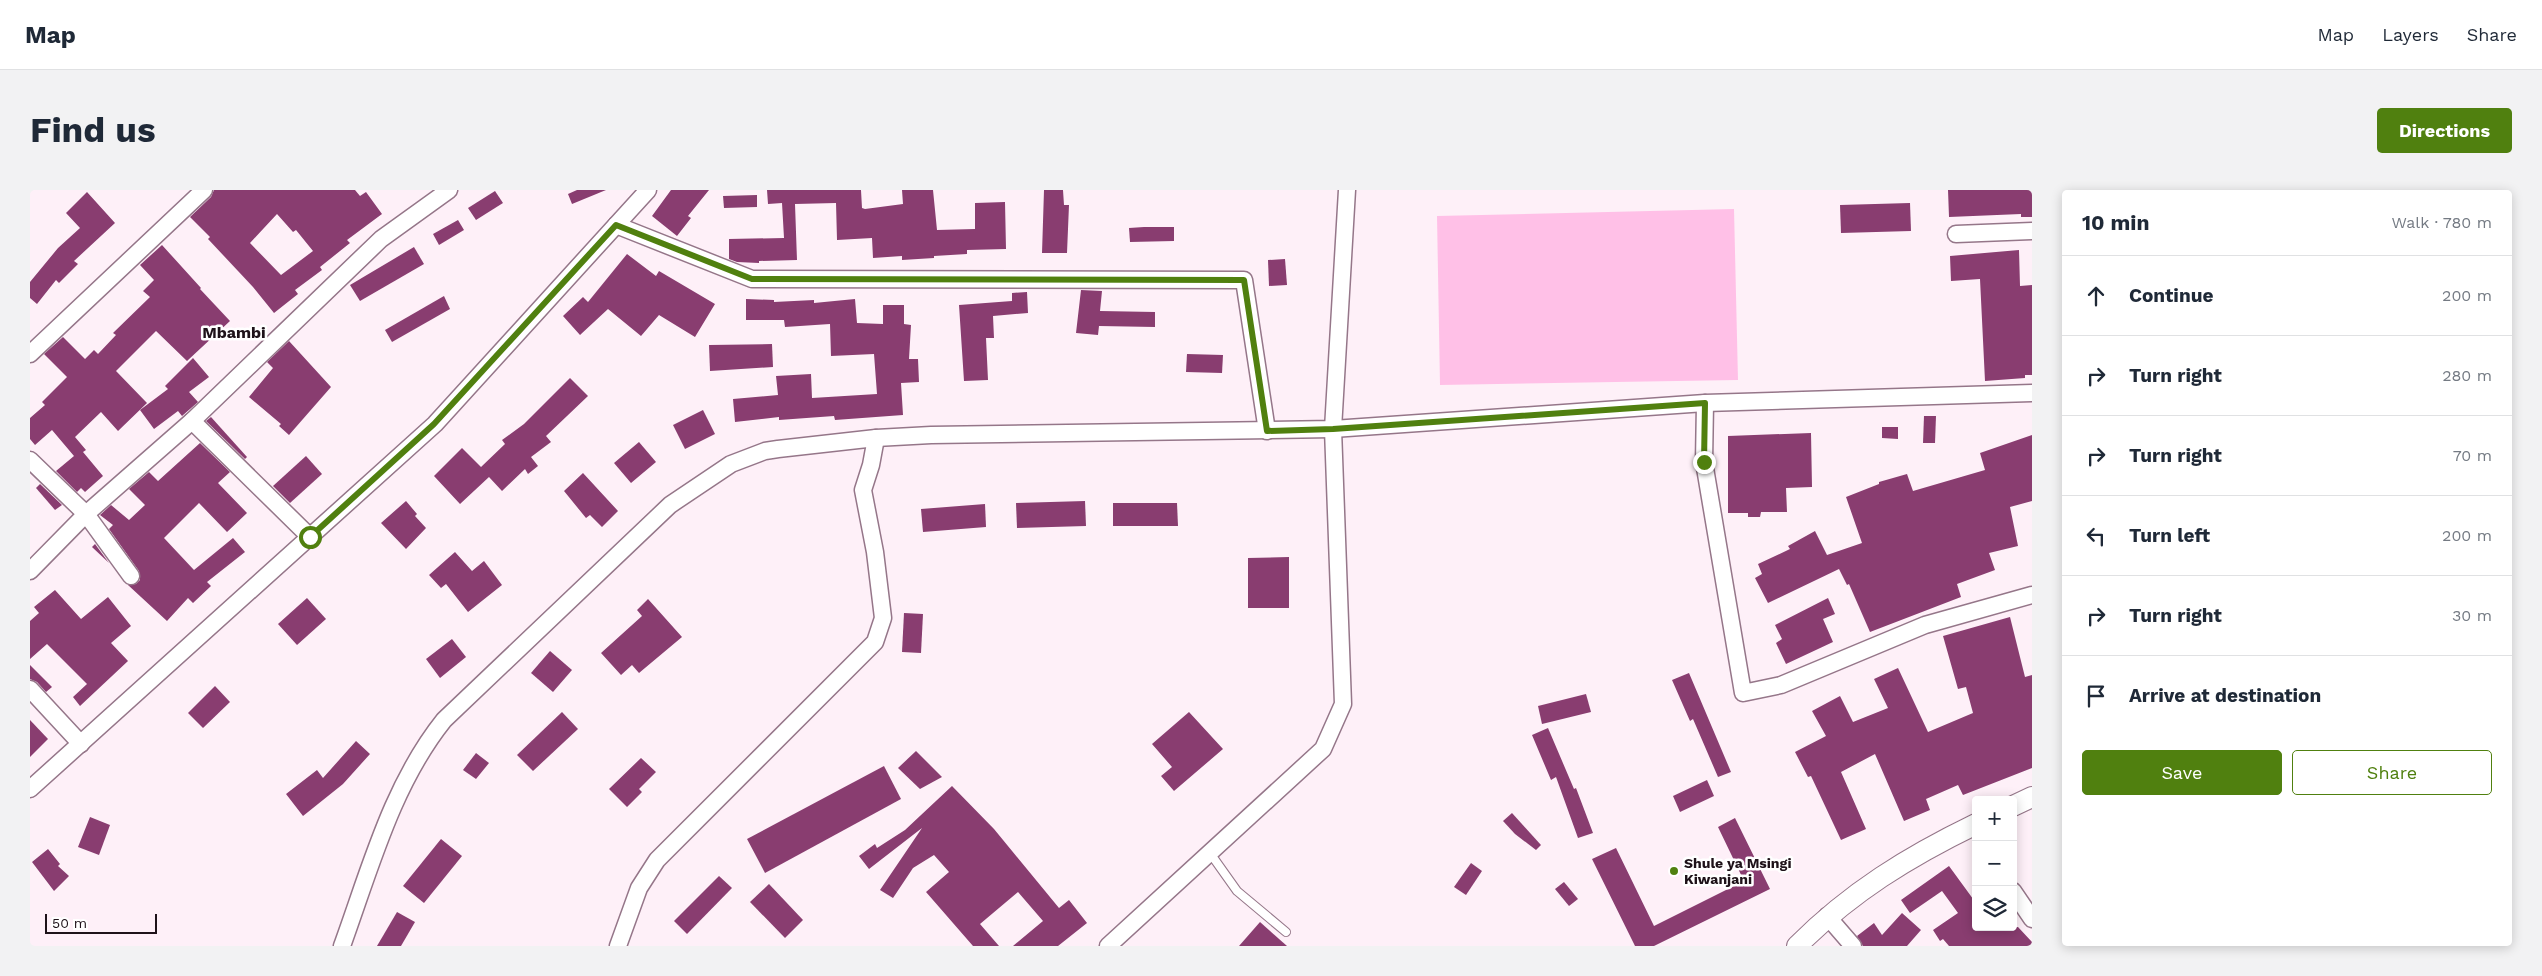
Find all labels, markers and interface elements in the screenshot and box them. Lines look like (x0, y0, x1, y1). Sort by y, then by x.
text: Map (25, 21, 76, 49)
text: Map (2317, 24, 2354, 45)
text: Layers (2382, 24, 2439, 45)
text: Share (2467, 24, 2517, 45)
button: Directions (2377, 108, 2512, 153)
text: Find us (30, 109, 156, 151)
text: 10 min (2082, 210, 2149, 235)
text: Walk · 780 m (2392, 213, 2492, 232)
icon: ahead (2082, 282, 2110, 310)
text: Continue (2129, 284, 2213, 307)
text: 200 m (2442, 286, 2492, 305)
district label: Mbambi (202, 323, 266, 342)
icon: right (2082, 362, 2110, 390)
text: Turn right (2129, 364, 2222, 387)
text: 280 m (2442, 366, 2492, 385)
icon: right (2082, 442, 2110, 470)
text: Turn right (2129, 444, 2222, 467)
text: 70 m (2453, 446, 2492, 465)
route end (1693, 451, 1716, 474)
icon: left (2082, 522, 2110, 550)
text: Turn left (2129, 524, 2210, 547)
route start (299, 526, 322, 549)
text: 200 m (2442, 526, 2492, 545)
icon: right (2082, 602, 2110, 630)
text: Turn right (2129, 604, 2222, 627)
text: 30 m (2452, 606, 2492, 625)
icon: arrive (2082, 682, 2110, 710)
text: Arrive at destination (2129, 684, 2321, 707)
button: Save (2082, 750, 2282, 795)
button: Share (2292, 750, 2492, 795)
map controls (1972, 796, 2017, 931)
button: + (1972, 796, 2017, 841)
button: − (1972, 841, 2017, 886)
place label: Shule ya Msingi Kiwanjani (1684, 855, 1791, 887)
marker: Shule ya Msingi Kiwanjani (1668, 865, 1680, 877)
button: layers (1972, 886, 2017, 931)
scale bar (45, 911, 158, 934)
text: 50 m (52, 915, 87, 931)

